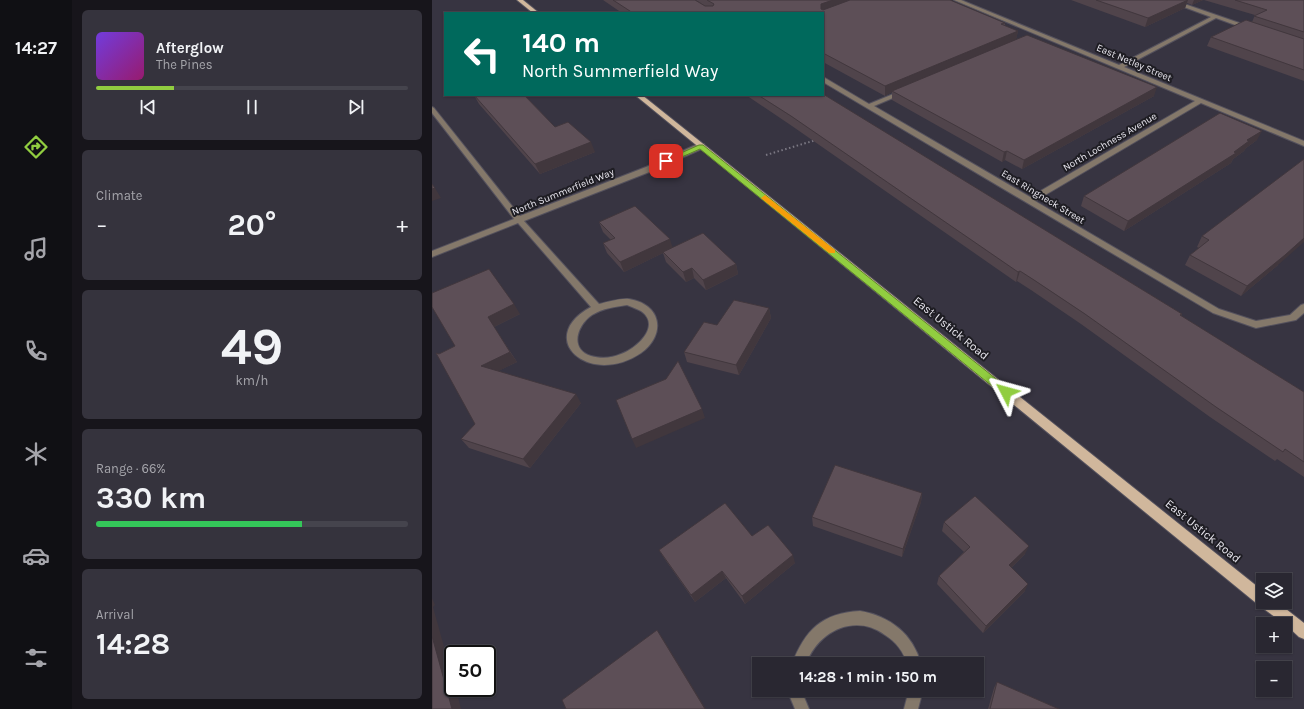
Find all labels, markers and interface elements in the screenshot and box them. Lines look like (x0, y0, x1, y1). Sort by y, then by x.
text: 140 m (522, 26, 600, 59)
icon: left (456, 28, 508, 80)
text: 14:27 (15, 37, 57, 59)
text: Afterglow (156, 39, 224, 57)
street label: East Netley Street (1095, 42, 1174, 84)
text: The Pines (156, 57, 213, 72)
text: North Summerfield Way (522, 60, 718, 82)
icon: previous (137, 96, 159, 118)
icon: pause (241, 96, 263, 118)
icon: next (345, 96, 367, 118)
street label: North Lochness Avenue (1061, 110, 1159, 174)
icon: directions (22, 133, 50, 161)
pin (649, 144, 683, 178)
icon: arrive (655, 150, 677, 172)
street label: North Summerfield Way (510, 166, 616, 218)
street label: East Ringneck Street (999, 167, 1087, 227)
text: Climate (96, 188, 142, 203)
text: 20° (228, 207, 276, 243)
text: − (96, 212, 108, 238)
text: + (396, 212, 408, 238)
icon: music (22, 235, 50, 263)
street label: East Ustick Road (911, 293, 991, 363)
text: 49 (221, 316, 283, 377)
icon: phone (22, 337, 50, 365)
position arrow (985, 371, 1027, 413)
text: km/h (236, 373, 268, 388)
icon: climate (22, 440, 50, 468)
text: Range · 66% (96, 461, 166, 476)
text: 330 km (96, 480, 206, 516)
street label: East Ustick Road (1163, 496, 1243, 566)
icon: car (22, 542, 50, 570)
map controls (1256, 573, 1292, 697)
button: layers (1256, 573, 1292, 609)
text: Arrival (96, 607, 134, 622)
button: + (1256, 617, 1292, 653)
text: 14:28 (96, 626, 170, 662)
icon: filters (22, 644, 50, 672)
speed limit sign: 50 (444, 645, 496, 697)
button: − (1256, 661, 1292, 697)
text: 14:28 · 1 min · 150 m (799, 668, 937, 686)

